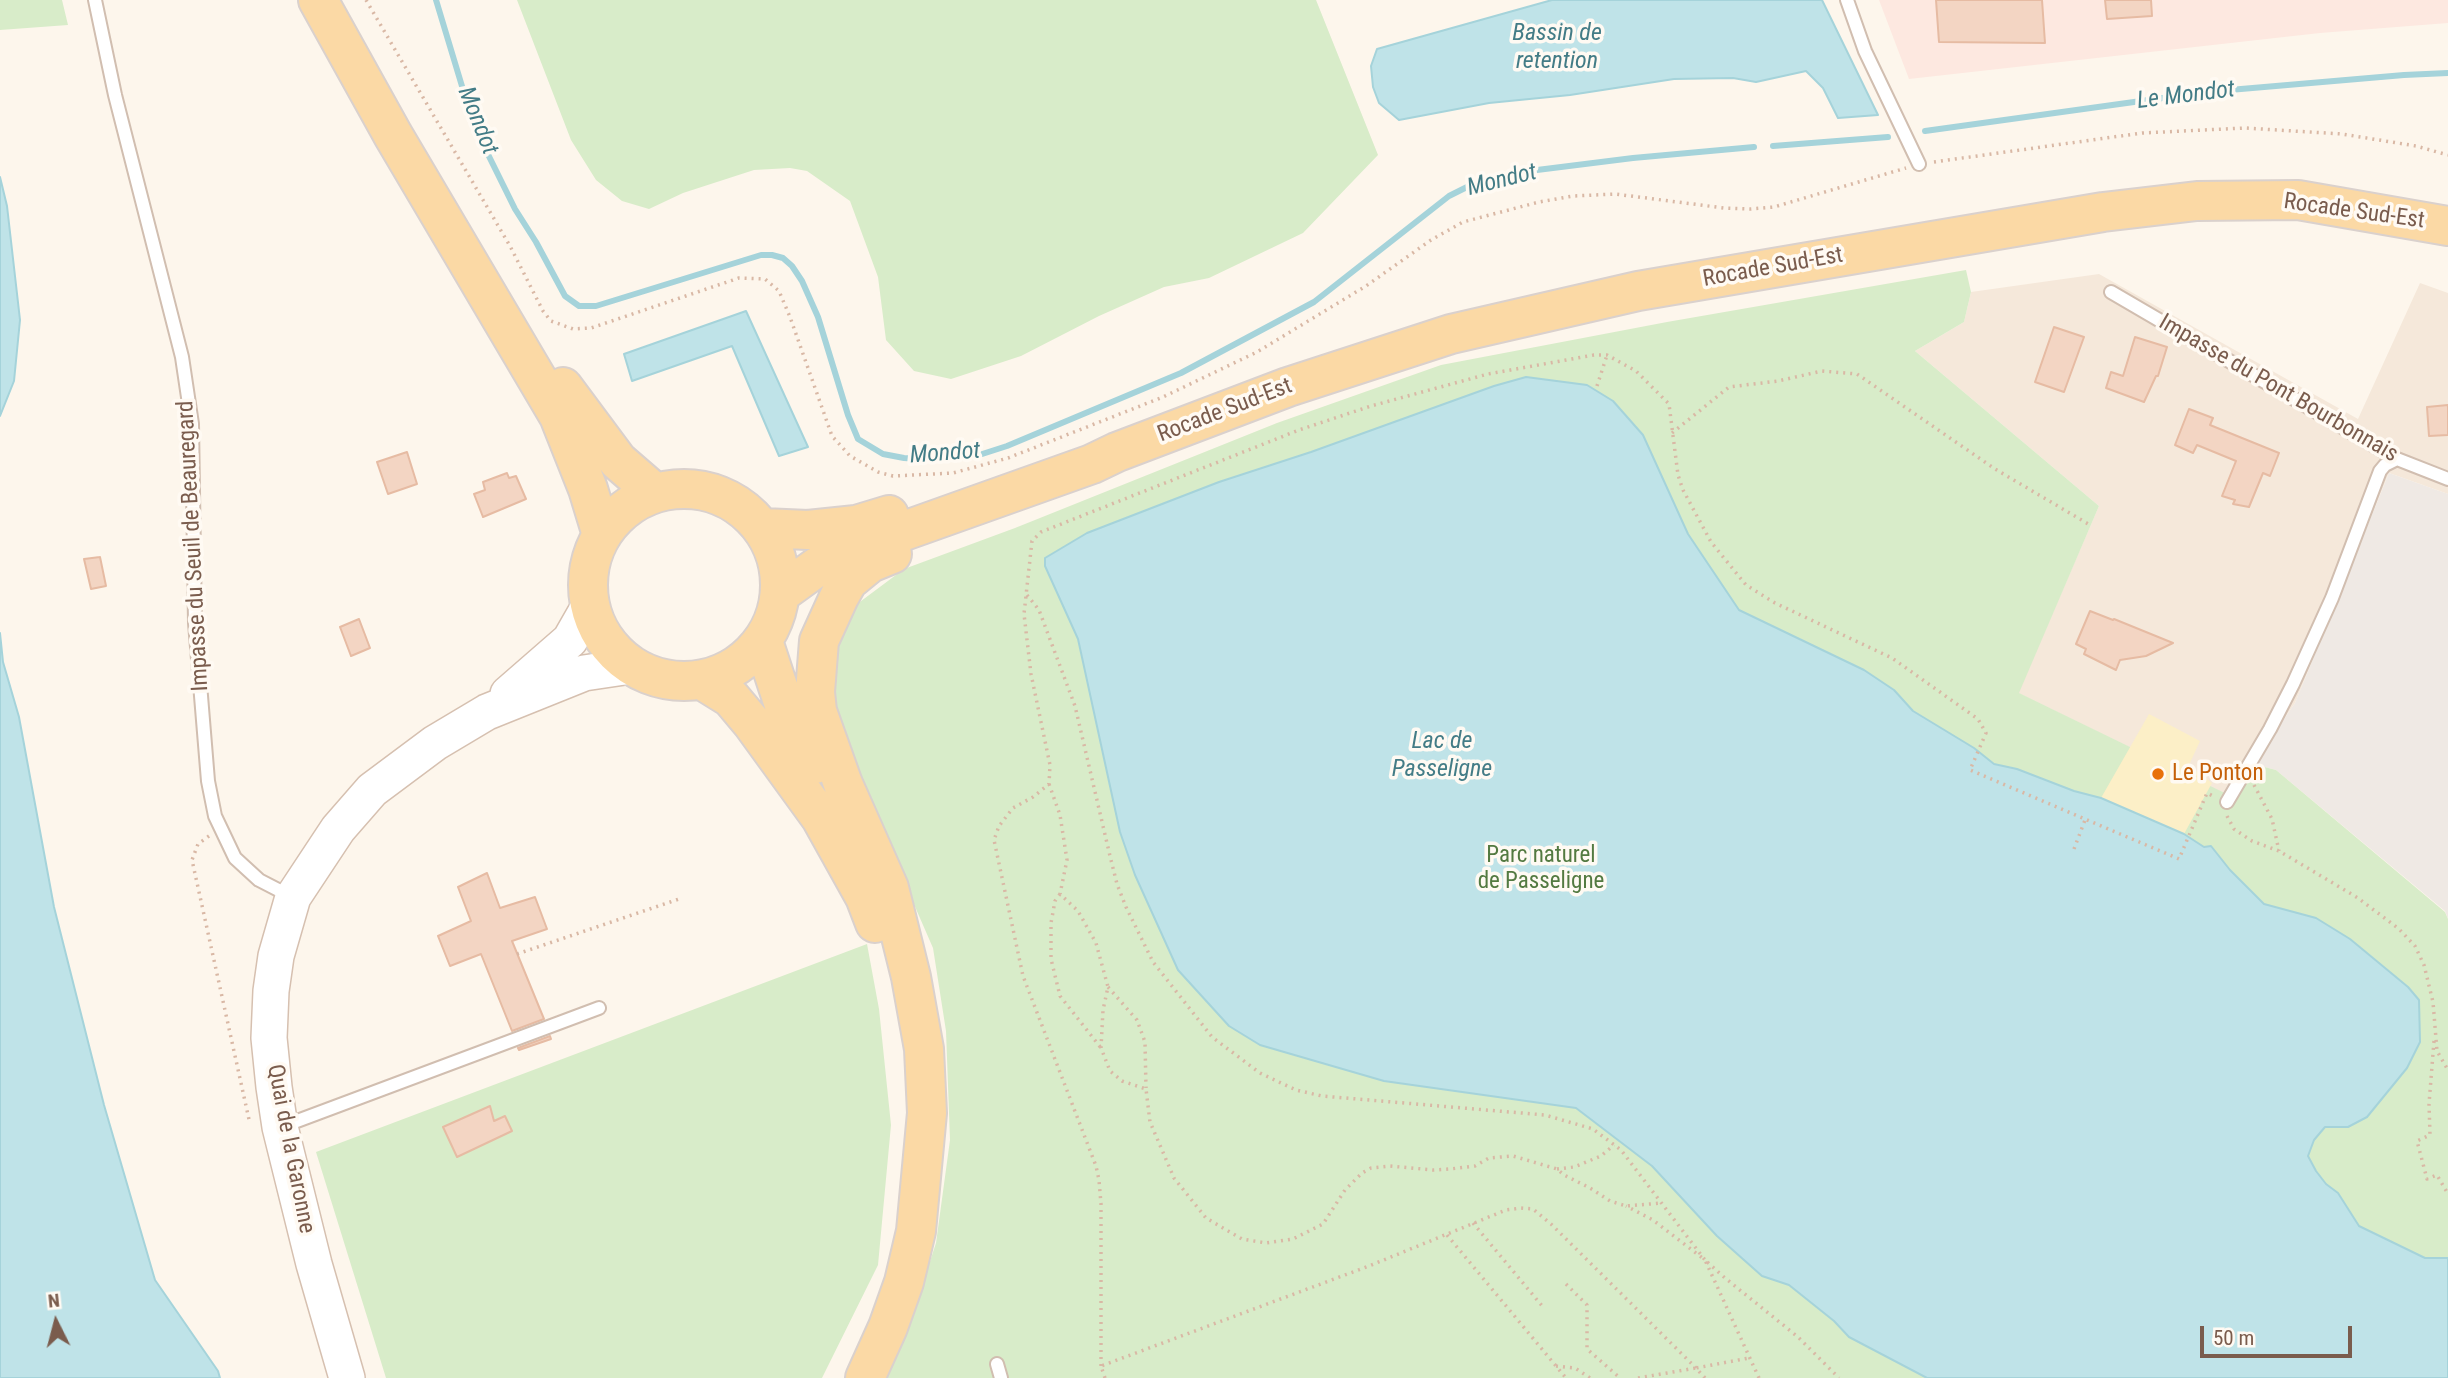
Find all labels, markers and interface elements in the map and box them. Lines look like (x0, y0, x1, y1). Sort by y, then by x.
water label: Bassin de retention (1512, 20, 1602, 76)
water label: Le Mondot (2136, 76, 2236, 116)
water label: Mondot (450, 83, 504, 159)
water label: Mondot (1464, 158, 1540, 204)
street label: Rocade Sud-Est (2282, 188, 2426, 236)
street label: Rocade Sud-Est (1701, 242, 1845, 294)
street label: Impasse du Pont Bourbonnais (2153, 309, 2403, 469)
street label: Rocade Sud-Est (1154, 373, 1296, 449)
street label: Impasse du Seuil de Beauregard (173, 400, 215, 692)
water label: Mondot (909, 437, 981, 471)
water label: Lac de Passeligne (1392, 728, 1492, 784)
place label: Le Ponton (2172, 760, 2264, 788)
marker: Le Ponton (2150, 766, 2166, 782)
park label: Parc naturel de Passeligne (1478, 842, 1604, 896)
street label: Quai de la Garonne (260, 1062, 320, 1236)
north arrow (21, 1287, 91, 1357)
text: N (47, 1289, 61, 1313)
scale bar (2203, 1312, 2355, 1356)
text: 50 m (2213, 1326, 2254, 1350)

